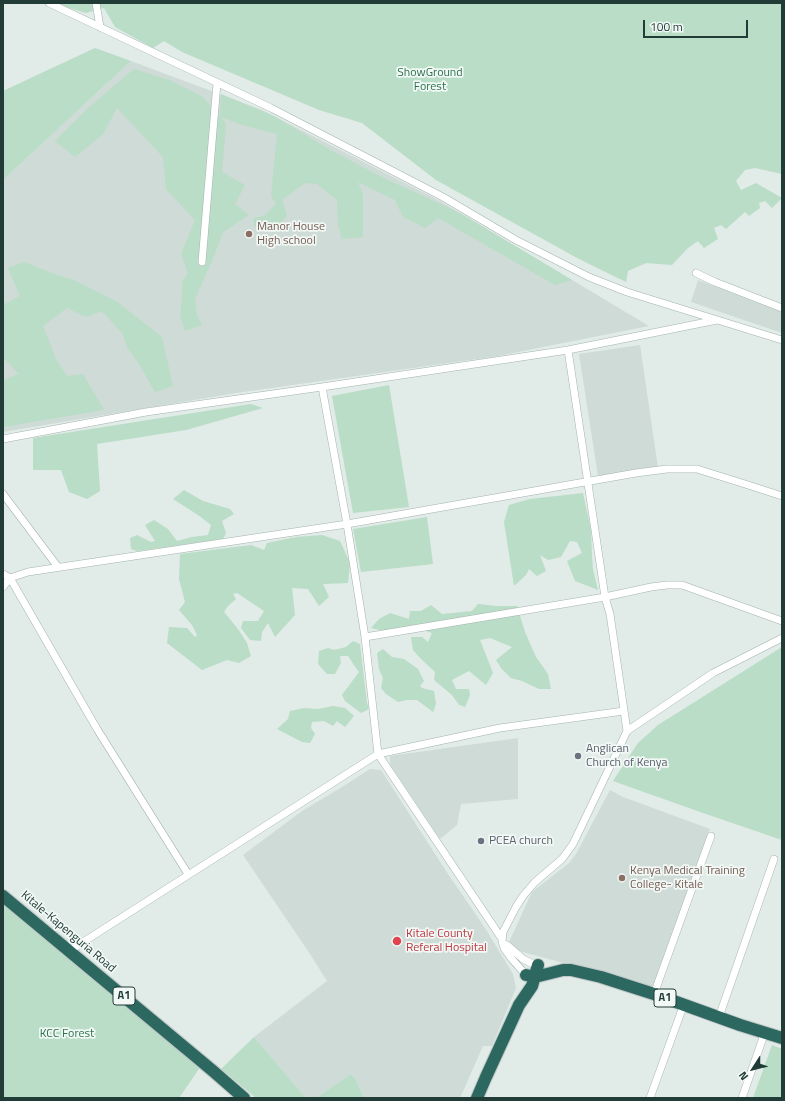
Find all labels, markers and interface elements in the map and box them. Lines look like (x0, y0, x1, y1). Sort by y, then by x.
scale bar (645, 12, 750, 38)
text: 100 m (650, 17, 683, 36)
park label: ShowGround Forest (397, 66, 463, 94)
place label: Manor House High school (257, 220, 325, 248)
marker: Manor House High school (244, 229, 254, 239)
place label: Anglican Church of Kenya (586, 742, 667, 770)
marker: Anglican Church of Kenya (573, 751, 583, 761)
place label: PCEA church (489, 834, 553, 848)
marker: PCEA church (476, 836, 486, 846)
place label: Kenya Medical Training College- Kitale (630, 864, 745, 892)
marker: Kenya Medical Training College- Kitale (617, 873, 627, 883)
street label: Kitale-Kapenguria Road (18, 888, 118, 976)
place label: Kitale County Referal Hospital (406, 927, 487, 955)
marker: Kitale County Referal Hospital (391, 935, 403, 947)
road number: A1 (113, 987, 135, 1005)
road number: A1 (654, 989, 676, 1007)
park label: KCC Forest (40, 1027, 94, 1041)
north arrow (733, 1049, 773, 1089)
text: N (735, 1068, 752, 1084)

